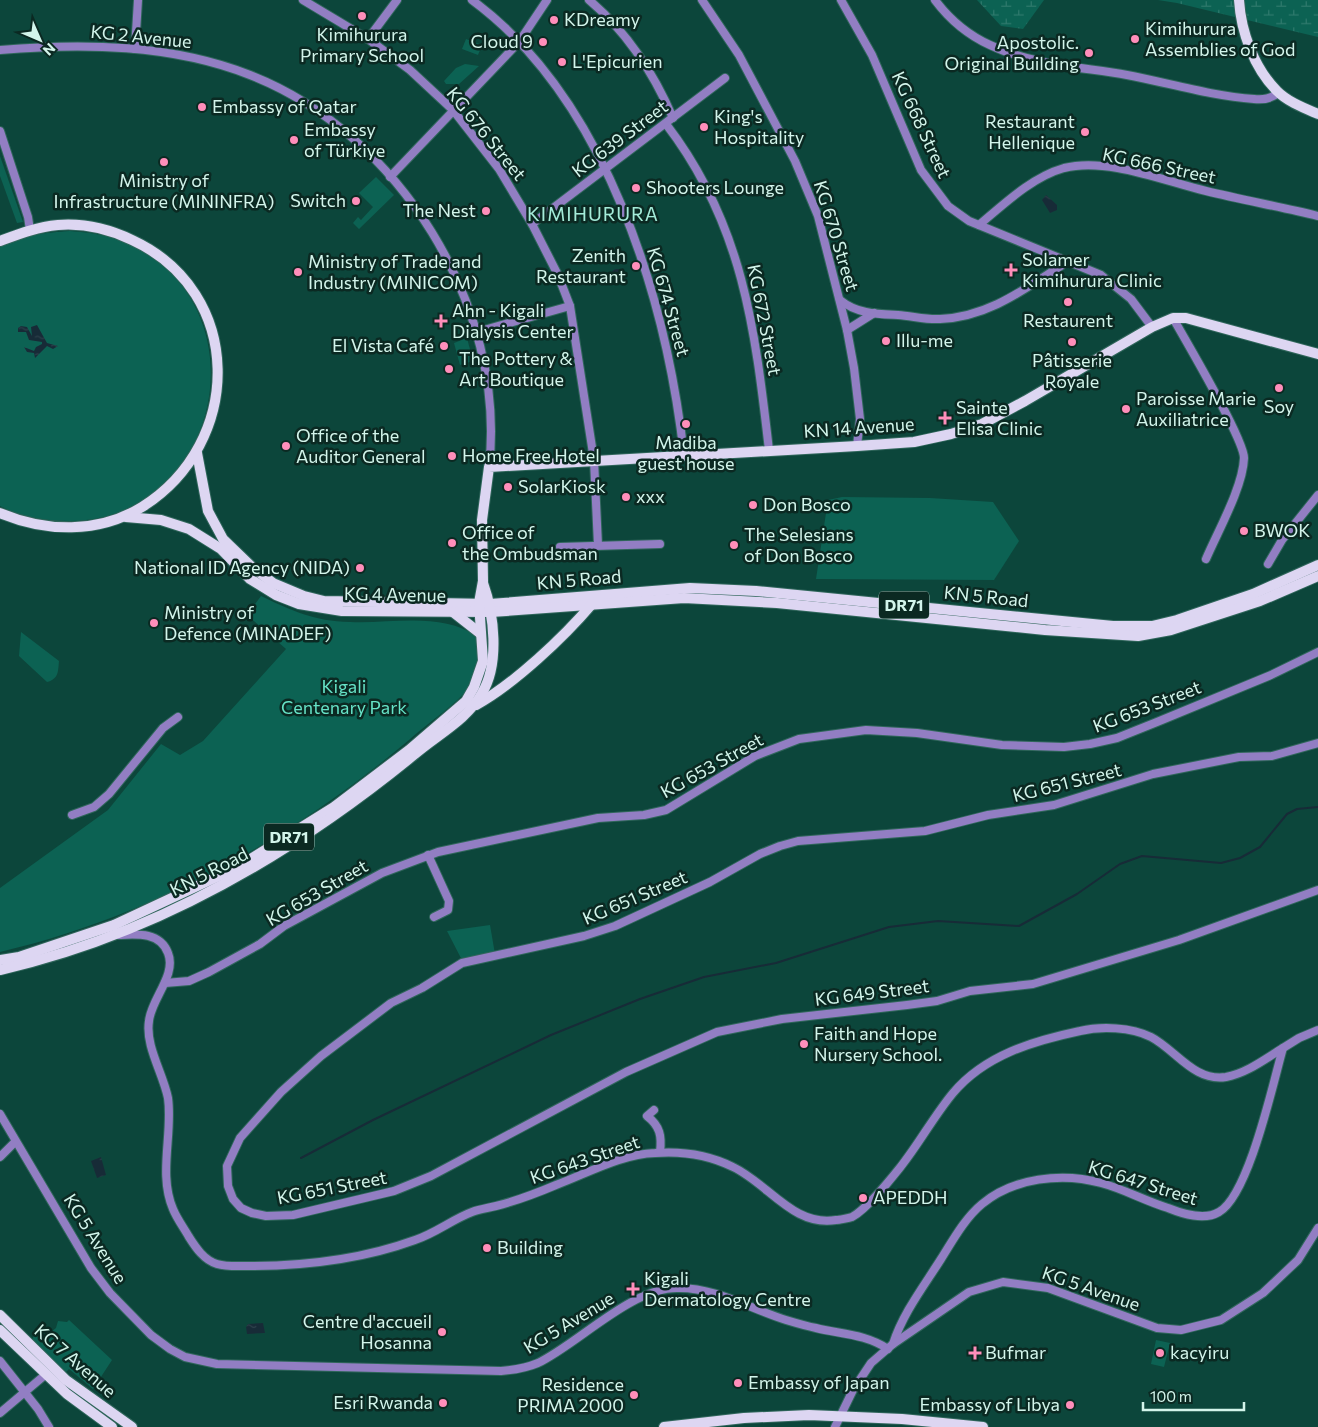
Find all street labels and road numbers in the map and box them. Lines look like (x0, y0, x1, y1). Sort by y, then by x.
street label: KG 2 Avenue (89, 20, 193, 52)
street label: KG 668 Street (888, 68, 956, 181)
street label: KG 676 Street (442, 82, 531, 184)
street label: KG 639 Street (567, 95, 672, 181)
street label: KG 666 Street (1101, 142, 1218, 188)
street label: KG 670 Street (810, 178, 864, 294)
street label: KG 674 Street (643, 245, 695, 359)
street label: KG 672 Street (743, 262, 787, 377)
street label: KN 14 Avenue (803, 412, 915, 442)
street label: KN 5 Road (536, 564, 622, 594)
street label: KN 5 Road (943, 581, 1029, 611)
street label: KG 4 Avenue (344, 582, 446, 606)
road number: DR71 (879, 592, 929, 618)
street label: KG 653 Street (1090, 675, 1204, 737)
street label: KG 653 Street (656, 728, 767, 802)
street label: KG 651 Street (1010, 758, 1123, 806)
road number: DR71 (264, 824, 314, 850)
street label: KN 5 Road (166, 842, 251, 900)
street label: KG 653 Street (262, 854, 371, 930)
street label: KG 651 Street (579, 865, 690, 929)
street label: KG 649 Street (813, 974, 930, 1010)
street label: KG 643 Street (527, 1130, 642, 1188)
street label: KG 647 Street (1086, 1155, 1201, 1209)
street label: KG 651 Street (275, 1166, 389, 1208)
street label: KG 5 Avenue (60, 1189, 132, 1288)
street label: KG 5 Avenue (1040, 1261, 1143, 1315)
street label: KG 5 Avenue (519, 1286, 618, 1358)
street label: KG 7 Avenue (30, 1319, 121, 1402)

